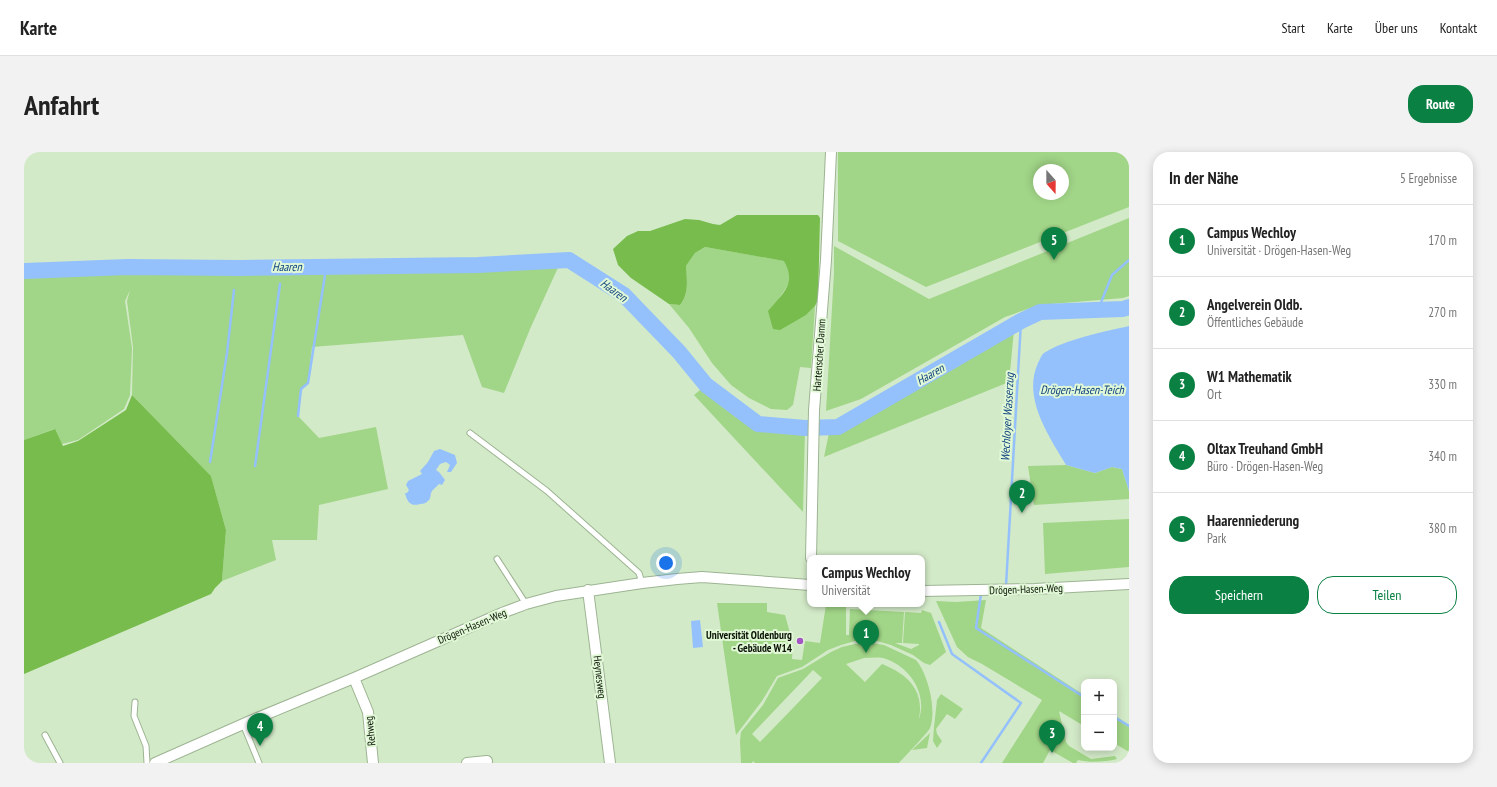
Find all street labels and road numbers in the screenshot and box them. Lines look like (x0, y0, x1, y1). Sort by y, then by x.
street label: Hartenscher Damm (809, 318, 829, 392)
street label: Drögen-Hasen-Weg (989, 581, 1063, 597)
street label: Drögen-Hasen-Weg (435, 605, 509, 647)
street label: Heynesweg (590, 655, 610, 699)
street label: Rehweg (361, 715, 379, 747)

